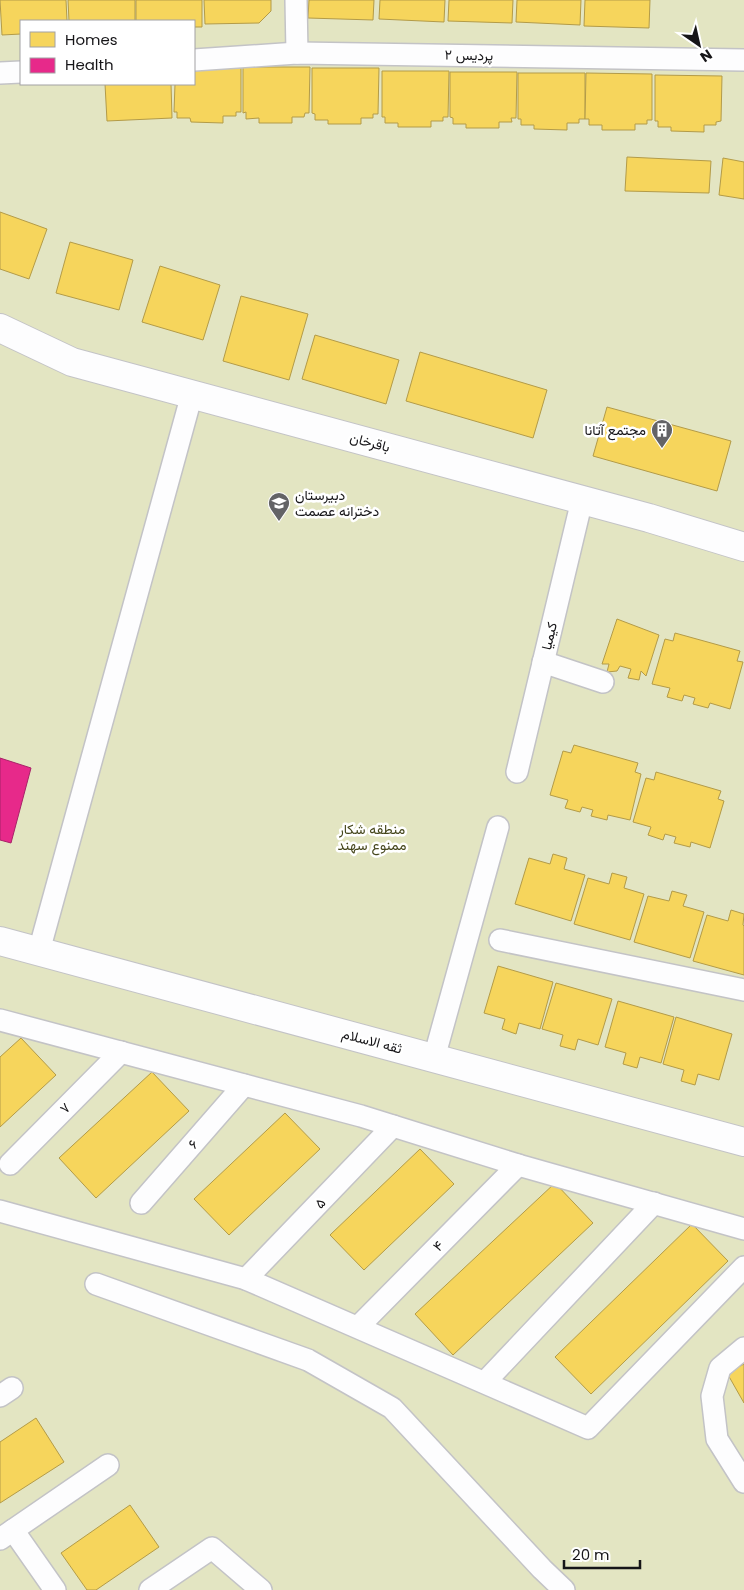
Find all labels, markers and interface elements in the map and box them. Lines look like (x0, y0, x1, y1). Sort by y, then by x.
legend (20, 20, 195, 85)
north arrow (674, 20, 724, 70)
text: Homes (65, 29, 118, 50)
street label: پردیس ۲ (445, 45, 494, 65)
text: N (696, 45, 716, 67)
text: Health (65, 54, 114, 75)
building icon: مجتمع آتانا (650, 418, 674, 449)
place label: مجتمع آتانا (585, 420, 646, 441)
street label: باقرخان (348, 427, 392, 457)
place label: دبیرستان دخترانه عصمت (295, 485, 379, 521)
school or university icon: دبیرستان دخترانه عصمت (267, 491, 291, 522)
street label: کیمیا (536, 620, 562, 652)
park label: منطقه شکار ممنوع سهند (337, 819, 407, 856)
street label: ثقه الاسلام (340, 1023, 405, 1059)
street label: ۷ (55, 1098, 75, 1118)
street label: ۶ (183, 1135, 203, 1153)
street label: ۵ (310, 1193, 330, 1213)
street label: ۴ (428, 1236, 448, 1256)
scale bar (564, 1538, 640, 1570)
text: 20 m (572, 1544, 610, 1565)

